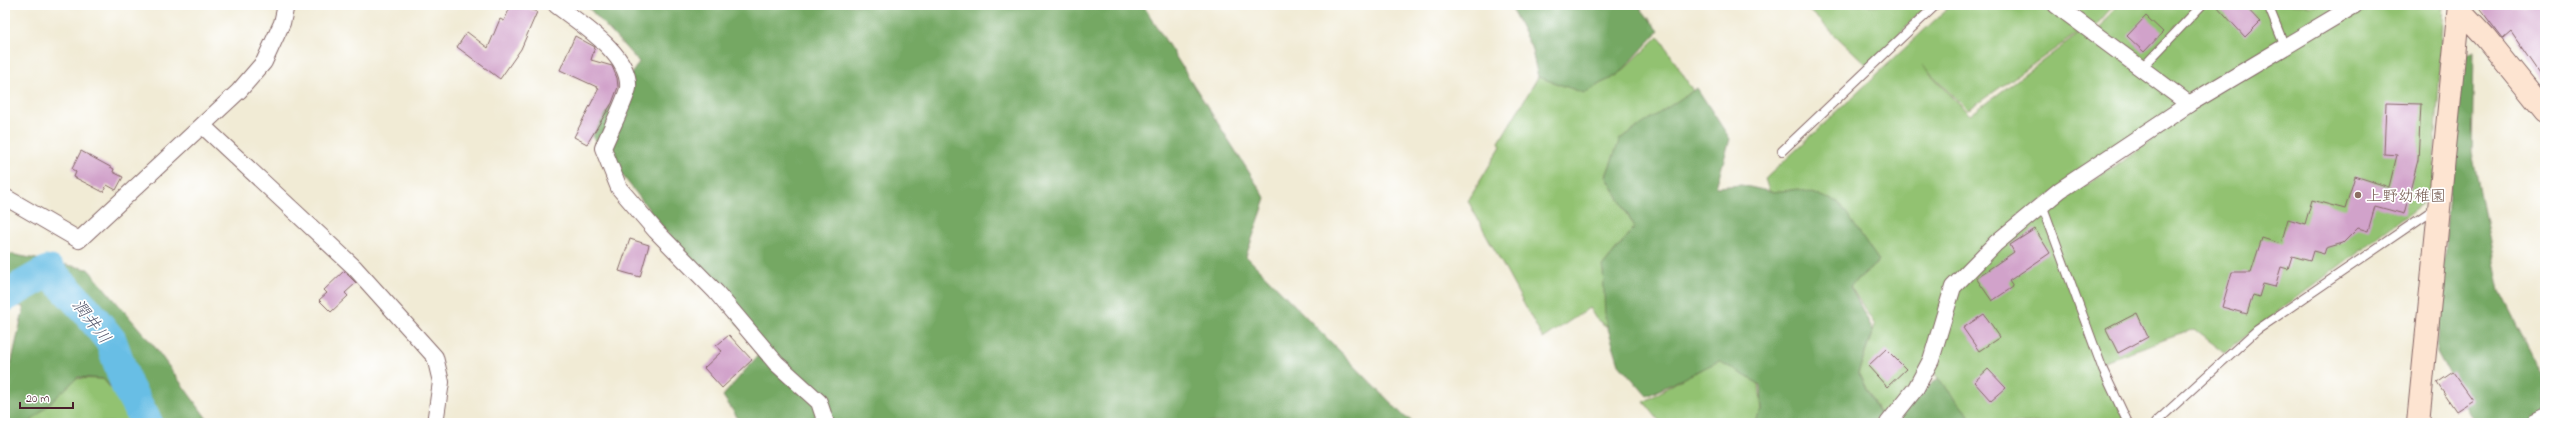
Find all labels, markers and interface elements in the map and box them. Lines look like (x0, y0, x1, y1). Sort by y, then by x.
place label: 上野幼稚園 (2366, 185, 2446, 209)
marker: 上野幼稚園 (2353, 190, 2363, 200)
water label: 潤井川 (65, 294, 116, 350)
scale bar (20, 384, 73, 410)
text: 20 m (26, 390, 49, 408)

